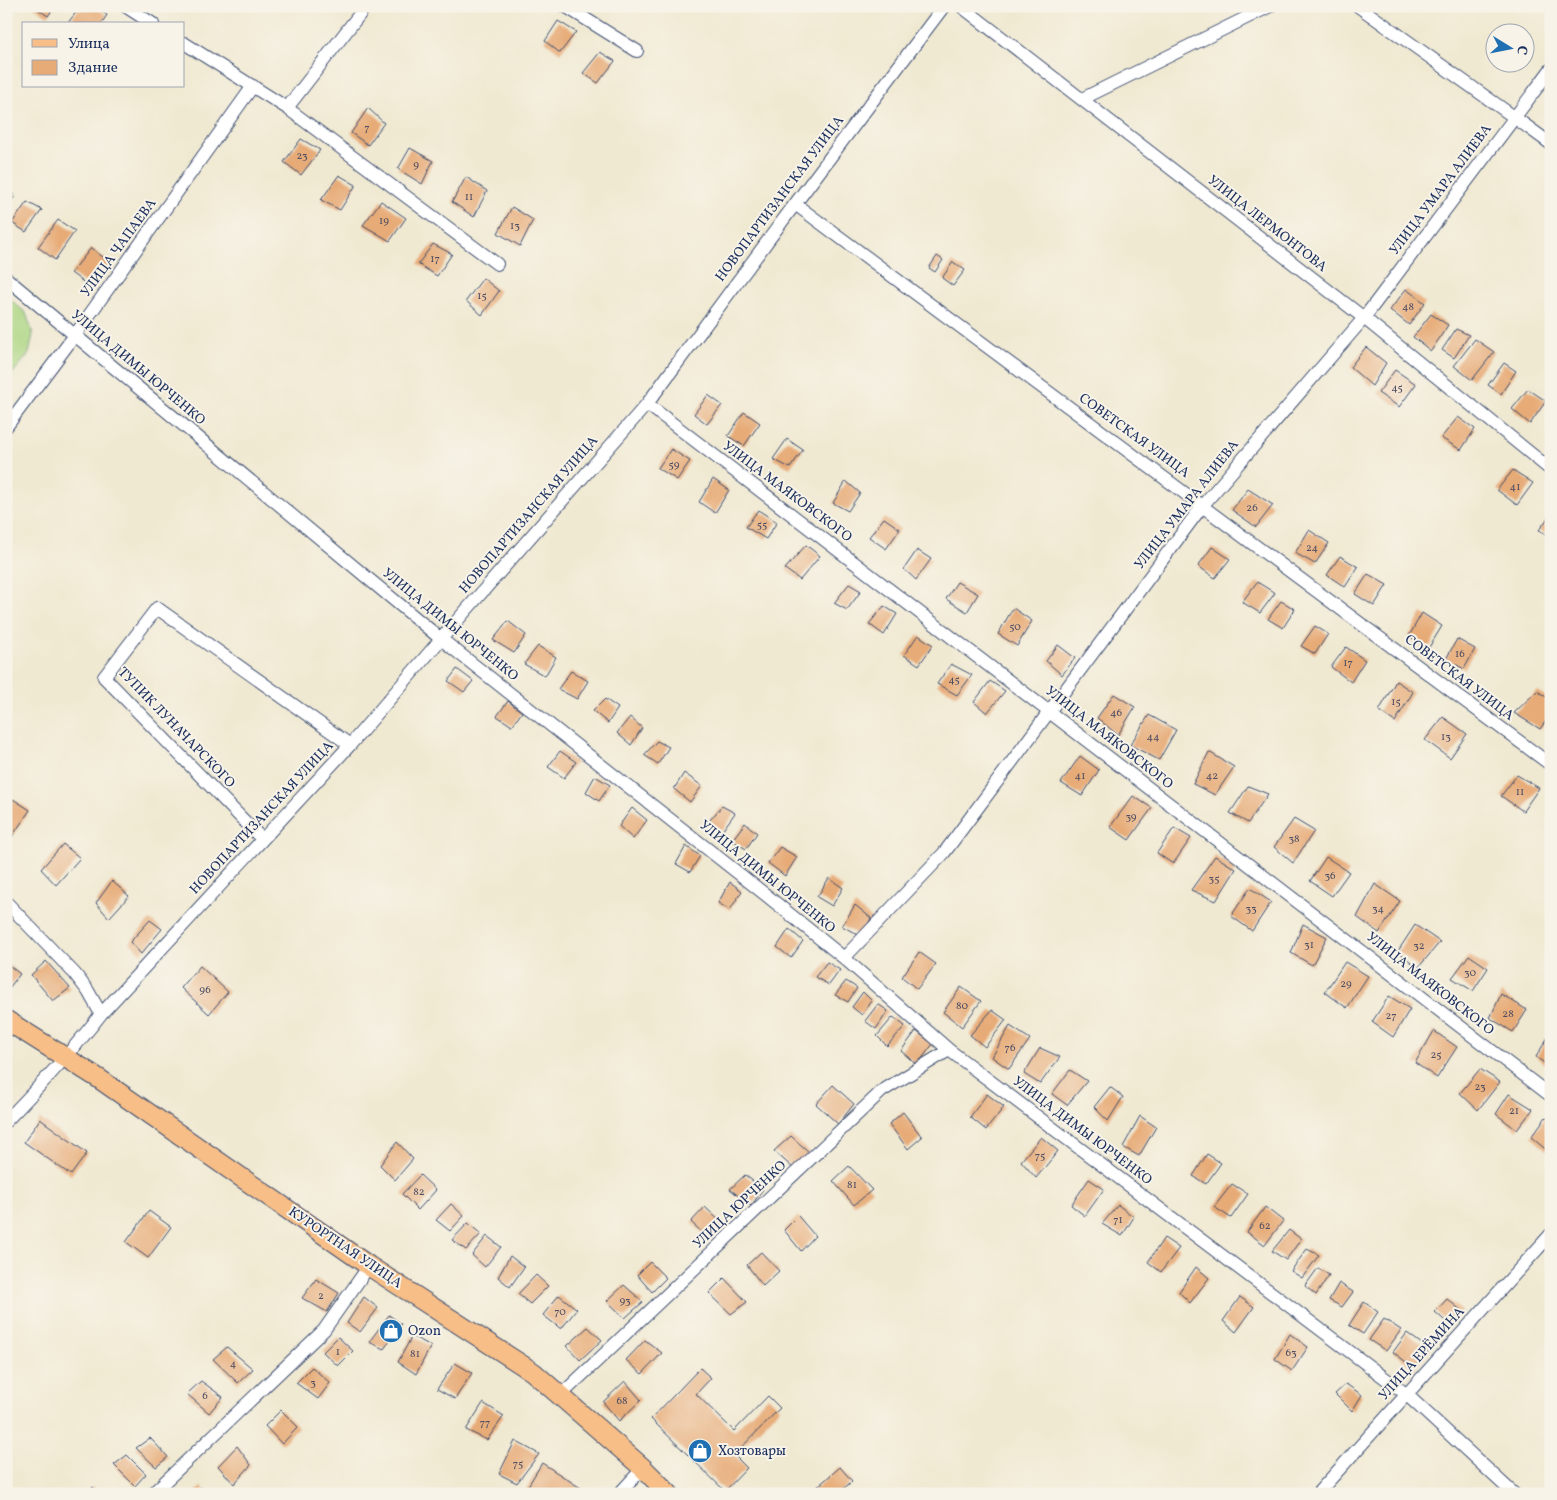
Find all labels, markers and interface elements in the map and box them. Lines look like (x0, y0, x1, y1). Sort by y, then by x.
legend (22, 22, 185, 88)
north arrow (1484, 22, 1534, 72)
text: Улица (68, 34, 110, 55)
text: С (1511, 44, 1531, 56)
text: Здание (68, 58, 118, 79)
street label: НОВОПАРТИЗАНСКАЯ УЛИЦА (711, 112, 849, 286)
house number: 7 (364, 121, 370, 136)
street label: УЛИЦА УМАРА АЛИЕВА (1385, 121, 1497, 259)
house number: 23 (296, 149, 308, 164)
house number: 9 (413, 158, 419, 173)
street label: УЛИЦА ЛЕРМОНТОВА (1203, 171, 1331, 277)
house number: 11 (465, 190, 473, 205)
street label: УЛИЦА ЧАПАЕВА (77, 195, 161, 301)
house number: 19 (379, 214, 389, 229)
house number: 13 (510, 219, 520, 234)
house number: 17 (430, 252, 440, 267)
house number: 15 (477, 289, 487, 304)
house number: 48 (1402, 300, 1414, 315)
street label: УЛИЦА ДИМЫ ЮРЧЕНКО (67, 306, 209, 430)
house number: 45 (1391, 381, 1403, 396)
street label: СОВЕТСКАЯ УЛИЦА (1075, 389, 1193, 483)
street label: НОВОПАРТИЗАНСКАЯ УЛИЦА (455, 432, 603, 598)
street label: УЛИЦА УМАРА АЛИЕВА (1130, 436, 1244, 574)
street label: УЛИЦА МАЯКОВСКОГО (718, 437, 856, 547)
house number: 59 (669, 458, 680, 473)
house number: 41 (1510, 480, 1520, 495)
house number: 26 (1246, 501, 1258, 516)
house number: 55 (757, 518, 767, 533)
house number: 24 (1306, 541, 1318, 556)
street label: УЛИЦА ДИМЫ ЮРЧЕНКО (378, 564, 522, 686)
house number: 50 (1009, 620, 1021, 635)
street label: СОВЕТСКАЯ УЛИЦА (1400, 630, 1518, 726)
house number: 16 (1455, 647, 1465, 662)
house number: 17 (1343, 656, 1353, 671)
street label: ТУПИК ЛУНАЧАРСКОГО (113, 663, 239, 793)
house number: 45 (948, 673, 960, 688)
street label: УЛИЦА МАЯКОВСКОГО (1041, 682, 1177, 794)
house number: 15 (1391, 695, 1401, 710)
house number: 46 (1110, 706, 1122, 721)
house number: 44 (1146, 730, 1160, 745)
house number: 13 (1441, 730, 1451, 745)
street label: НОВОПАРТИЗАНСКАЯ УЛИЦА (186, 737, 338, 899)
house number: 41 (1075, 769, 1085, 784)
house number: 42 (1206, 769, 1218, 784)
house number: 11 (1516, 785, 1524, 800)
house number: 39 (1125, 810, 1137, 825)
street label: УЛИЦА ДИМЫ ЮРЧЕНКО (695, 816, 839, 938)
house number: 38 (1288, 832, 1300, 847)
house number: 36 (1324, 869, 1336, 884)
house number: 35 (1209, 872, 1219, 887)
house number: 33 (1245, 902, 1257, 917)
house number: 34 (1372, 902, 1385, 917)
street label: УЛИЦА МАЯКОВСКОГО (1362, 928, 1498, 1040)
house number: 31 (1304, 938, 1314, 953)
house number: 32 (1413, 939, 1425, 954)
house number: 30 (1464, 966, 1476, 981)
house number: 29 (1340, 977, 1352, 992)
house number: 96 (199, 983, 211, 998)
house number: 80 (956, 999, 968, 1014)
house number: 28 (1502, 1007, 1514, 1022)
house number: 27 (1386, 1009, 1396, 1024)
house number: 76 (1005, 1041, 1016, 1056)
house number: 25 (1430, 1048, 1442, 1063)
street label: УЛИЦА ДИМЫ ЮРЧЕНКО (1008, 1072, 1156, 1190)
house number: 23 (1474, 1080, 1486, 1095)
house number: 21 (1509, 1104, 1519, 1119)
house number: 75 (1035, 1149, 1045, 1164)
street label: УЛИЦА ЮРЧЕНКО (689, 1157, 791, 1253)
house number: 81 (847, 1178, 857, 1193)
house number: 82 (413, 1185, 425, 1200)
street label: КУРОРТНАЯ УЛИЦА (284, 1203, 406, 1293)
house number: 71 (1113, 1213, 1123, 1228)
house number: 62 (1259, 1219, 1271, 1234)
house number: 2 (318, 1289, 324, 1304)
house number: 93 (619, 1294, 631, 1309)
street label: УЛИЦА ЕРЁМИНА (1375, 1303, 1469, 1405)
house number: 70 (554, 1305, 566, 1320)
shop icon: Ozon (378, 1318, 404, 1344)
place label: Ozon (408, 1322, 441, 1341)
house number: 1 (336, 1345, 340, 1360)
house number: 63 (1285, 1346, 1297, 1361)
house number: 81 (410, 1347, 420, 1362)
house number: 4 (230, 1357, 237, 1372)
house number: 3 (310, 1376, 316, 1391)
house number: 6 (202, 1389, 208, 1404)
house number: 68 (616, 1394, 628, 1409)
house number: 77 (480, 1416, 490, 1431)
shop icon: Хозтовары (687, 1438, 713, 1464)
place label: Хозтовары (718, 1442, 786, 1461)
house number: 75 (513, 1457, 523, 1472)

